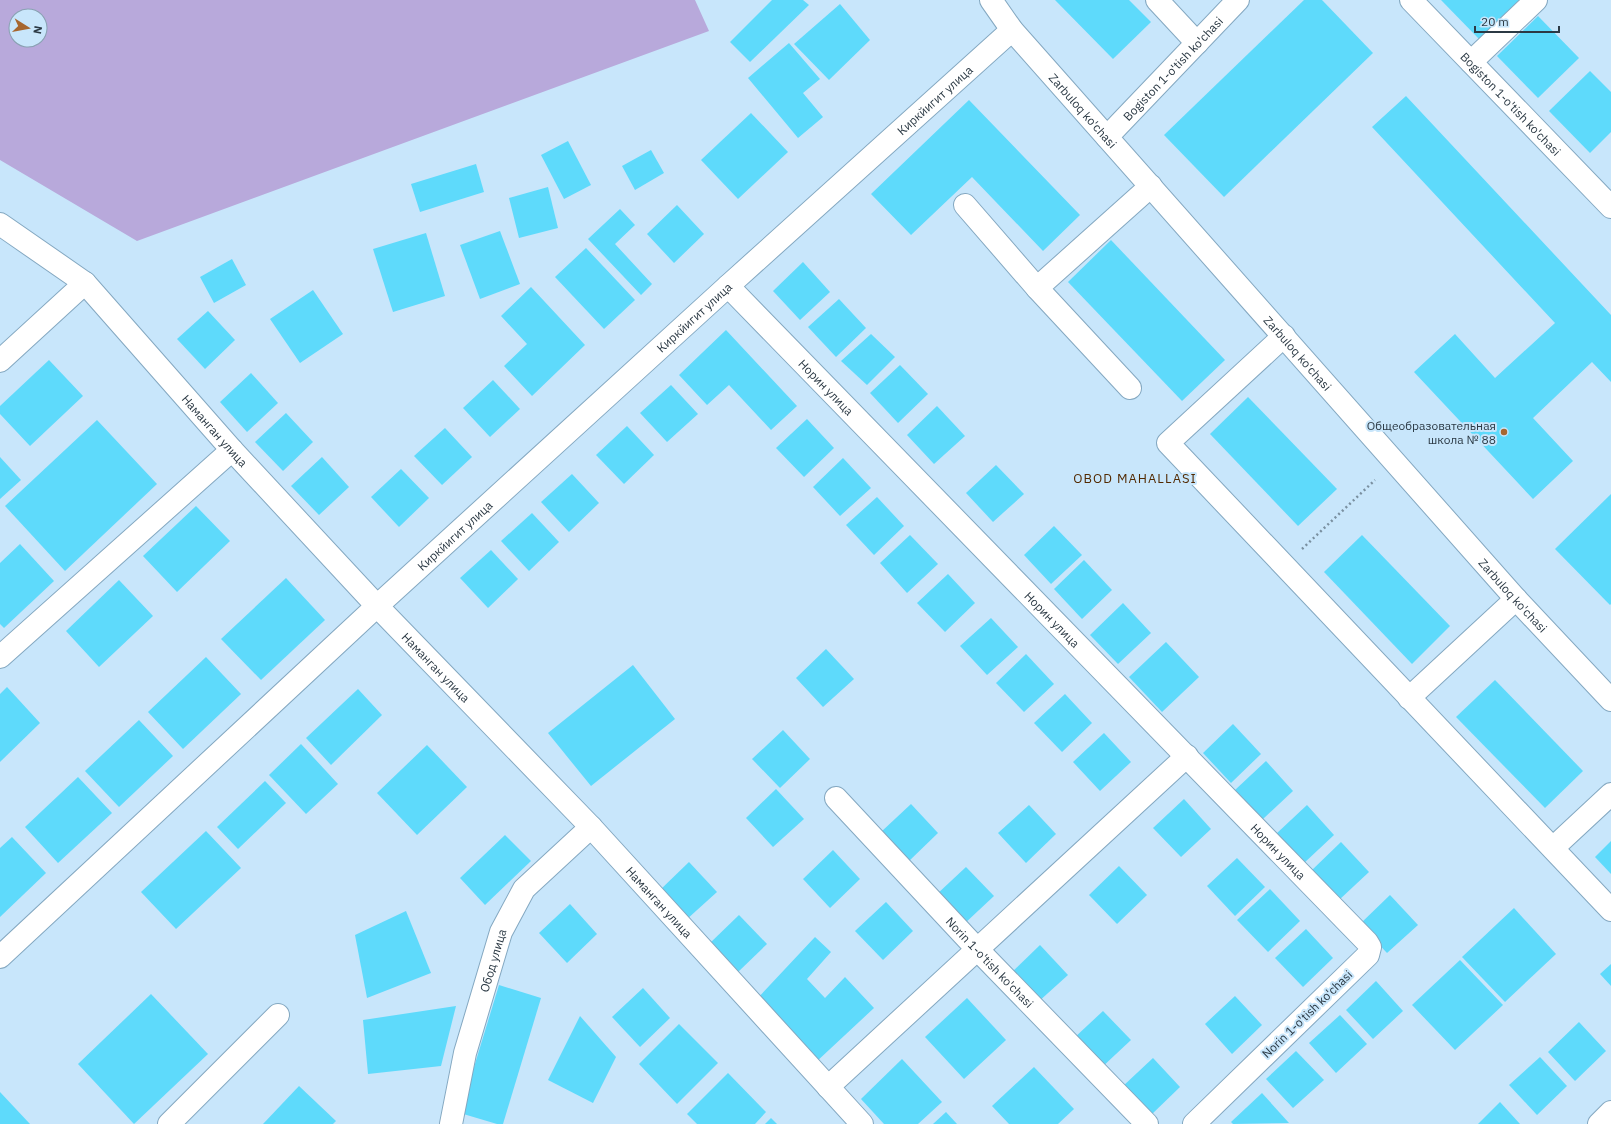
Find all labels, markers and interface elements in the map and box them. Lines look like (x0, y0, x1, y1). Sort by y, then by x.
north arrow (8, 8, 48, 48)
scale bar (1475, 8, 1559, 34)
street label: Bogiston 1-o'tish ko'chasi (1120, 13, 1226, 123)
text: 20 m (1481, 14, 1509, 29)
text: N (30, 25, 45, 35)
street label: Bogiston 1-o'tish ko'chasi (1458, 49, 1564, 158)
street label: Киркйигит улица (894, 62, 976, 138)
street label: Zarbuloq ko'chasi (1046, 70, 1120, 151)
street label: Киркйигит улица (653, 279, 735, 355)
street label: Zarbuloq ko'chasi (1261, 312, 1335, 393)
street label: Норин улица (796, 356, 857, 419)
street label: Наманган улица (179, 391, 251, 470)
place label: Общеобразовательная школа № 88 (1367, 418, 1496, 447)
marker: Общеобразовательная школа № 88 (1499, 427, 1509, 437)
district label: OBOD MAHALLASI (1073, 470, 1197, 487)
street label: Киркйигит улица (414, 497, 496, 573)
street label: Zarbuloq ko'chasi (1476, 555, 1551, 635)
street label: Норин улица (1022, 588, 1084, 651)
street label: Наманган улица (399, 629, 474, 706)
street label: Норин улица (1248, 820, 1310, 883)
street label: Наманган улица (623, 863, 696, 941)
street label: Norin 1-o'tish ko'chasi (943, 913, 1037, 1010)
street label: Обод улица (476, 926, 509, 994)
street label: Norin 1-o'tish ko'chasi (1259, 967, 1355, 1061)

